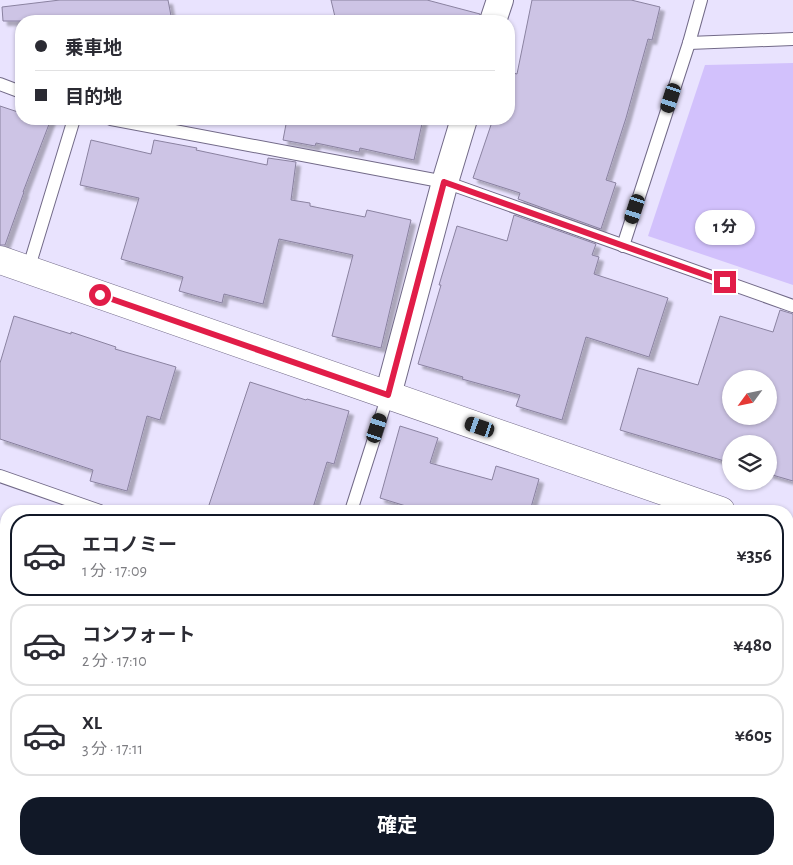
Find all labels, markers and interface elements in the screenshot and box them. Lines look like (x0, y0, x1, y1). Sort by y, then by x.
text: 乗車地 (65, 39, 122, 58)
car (659, 81, 682, 115)
text: 目的地 (65, 88, 122, 107)
car (623, 192, 646, 226)
callout: 1 分 (695, 210, 755, 244)
text: 1 分 (713, 219, 737, 235)
route end (714, 271, 736, 293)
route start (89, 284, 111, 306)
north arrow (722, 370, 778, 425)
map controls (722, 370, 777, 490)
car (365, 411, 388, 445)
car (463, 415, 496, 439)
button: layers (722, 435, 777, 490)
icon: car (22, 533, 67, 578)
text: エコノミー (82, 536, 177, 555)
text: ¥356 (736, 546, 772, 565)
text: 1 分 · 17:09 (82, 563, 147, 579)
icon: car (22, 623, 67, 668)
text: コンフォート (82, 626, 195, 645)
text: ¥480 (733, 636, 772, 655)
text: 2 分 · 17:10 (82, 653, 147, 669)
icon: car (22, 713, 67, 758)
text: XL (82, 714, 102, 733)
text: ¥605 (735, 726, 772, 745)
text: 3 分 · 17:11 (82, 741, 143, 757)
button: 確定 (20, 797, 774, 855)

